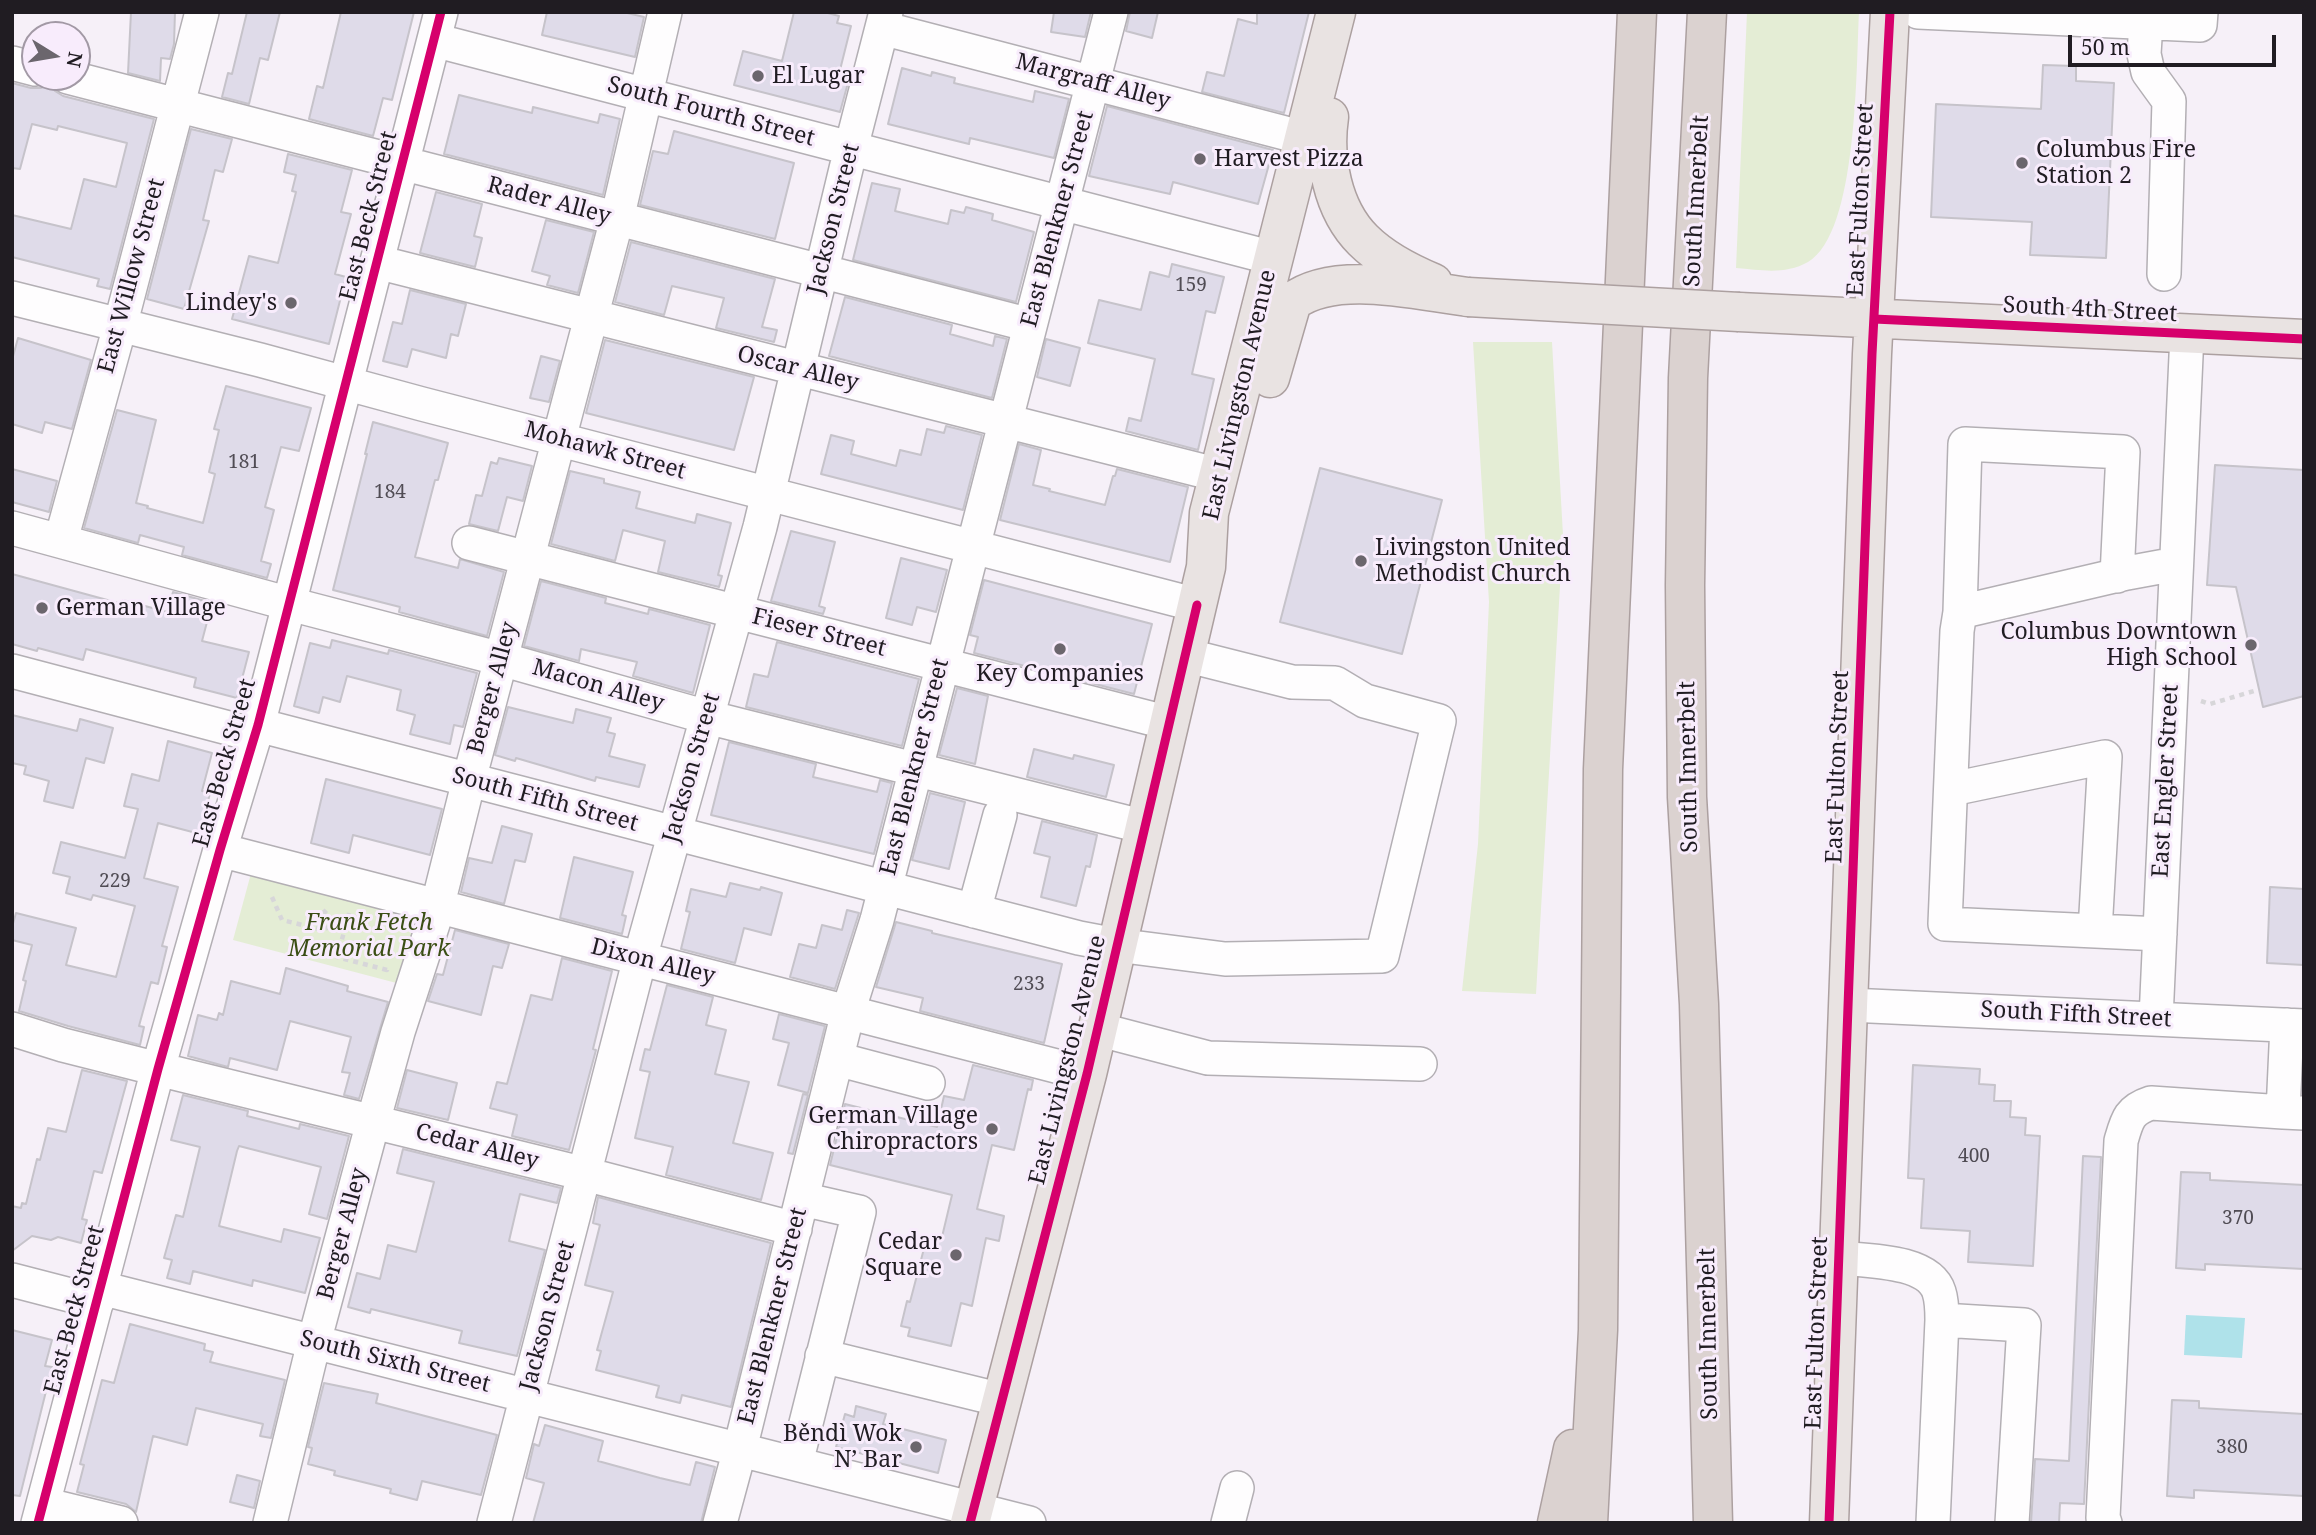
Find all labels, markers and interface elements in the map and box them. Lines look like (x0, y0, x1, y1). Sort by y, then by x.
north arrow (21, 21, 91, 91)
scale bar (2071, 21, 2279, 65)
text: 50 m (2081, 33, 2130, 61)
street label: Margraff Alley (1013, 48, 1173, 116)
text: N (60, 50, 89, 69)
place label: El Lugar (772, 62, 865, 90)
marker: El Lugar (750, 68, 766, 84)
street label: South Fourth Street (604, 71, 818, 153)
street label: East Fulton Street (1842, 103, 1880, 297)
street label: East Blenkner Street (1016, 108, 1100, 330)
street label: South Innerbelt (1679, 114, 1715, 288)
street label: East Beck Street (335, 128, 403, 304)
place label: Columbus Fire Station 2 (2036, 136, 2196, 190)
street label: Jackson Street (802, 141, 866, 297)
place label: Harvest Pizza (1214, 145, 1364, 173)
marker: Harvest Pizza (1192, 151, 1208, 167)
marker: Columbus Fire Station 2 (2014, 155, 2030, 171)
street label: Rader Alley (484, 171, 614, 231)
street label: East Willow Street (93, 176, 171, 376)
street label: East Livingston Avenue (1198, 267, 1282, 523)
house number: 159 (1175, 275, 1207, 297)
place label: Lindey's (186, 289, 277, 317)
street label: South 4th Street (2002, 292, 2178, 328)
marker: Lindey's (283, 295, 299, 311)
street label: Oscar Alley (734, 341, 862, 397)
street label: Mohawk Street (521, 416, 689, 486)
house number: 181 (228, 452, 260, 474)
house number: 184 (374, 482, 406, 504)
place label: Livingston United Methodist Church (1375, 534, 1571, 588)
marker: Livingston United Methodist Church (1353, 553, 1369, 569)
place label: German Village (56, 594, 226, 622)
marker: German Village (34, 600, 50, 616)
street label: Fieser Street (749, 603, 889, 663)
place label: Columbus Downtown High School (2000, 618, 2237, 672)
street label: Berger Alley (462, 619, 524, 757)
marker: Columbus Downtown High School (2243, 637, 2259, 653)
marker: Key Companies (1052, 641, 1068, 657)
street label: Macon Alley (529, 654, 667, 718)
street label: East Blenkner Street (875, 656, 955, 878)
place label: Key Companies (976, 660, 1144, 688)
street label: East Fulton Street (1821, 670, 1855, 864)
street label: East Beck Street (188, 676, 262, 850)
street label: South Innerbelt (1674, 681, 1704, 853)
street label: East Engler Street (2147, 684, 2185, 878)
street label: Jackson Street (657, 690, 727, 846)
street label: South Fifth Street (449, 762, 641, 838)
house number: 229 (99, 871, 131, 893)
park label: Frank Fetch Memorial Park (288, 909, 450, 963)
street label: East Livingston Avenue (1024, 932, 1112, 1188)
street label: Dixon Alley (588, 933, 718, 991)
house number: 233 (1013, 974, 1045, 996)
street label: South Fifth Street (1980, 996, 2172, 1034)
place label: German Village Chiropractors (808, 1102, 978, 1156)
street label: Cedar Alley (412, 1118, 542, 1176)
marker: German Village Chiropractors (984, 1121, 1000, 1137)
house number: 400 (1958, 1146, 1990, 1168)
street label: Berger Alley (312, 1165, 374, 1303)
street label: East Blenkner Street (733, 1205, 813, 1427)
house number: 370 (2222, 1208, 2254, 1230)
street label: East Beck Street (39, 1222, 111, 1398)
place label: Cedar Square (865, 1228, 942, 1282)
street label: East Fulton Street (1800, 1236, 1834, 1430)
street label: Jackson Street (515, 1238, 581, 1394)
marker: Cedar Square (948, 1247, 964, 1263)
street label: South Innerbelt (1694, 1248, 1724, 1420)
street label: South Sixth Street (297, 1325, 493, 1399)
place label: Běndì Wok N’ Bar (783, 1420, 902, 1474)
house number: 380 (2216, 1437, 2248, 1459)
marker: Běndì Wok N’ Bar (908, 1439, 924, 1455)

